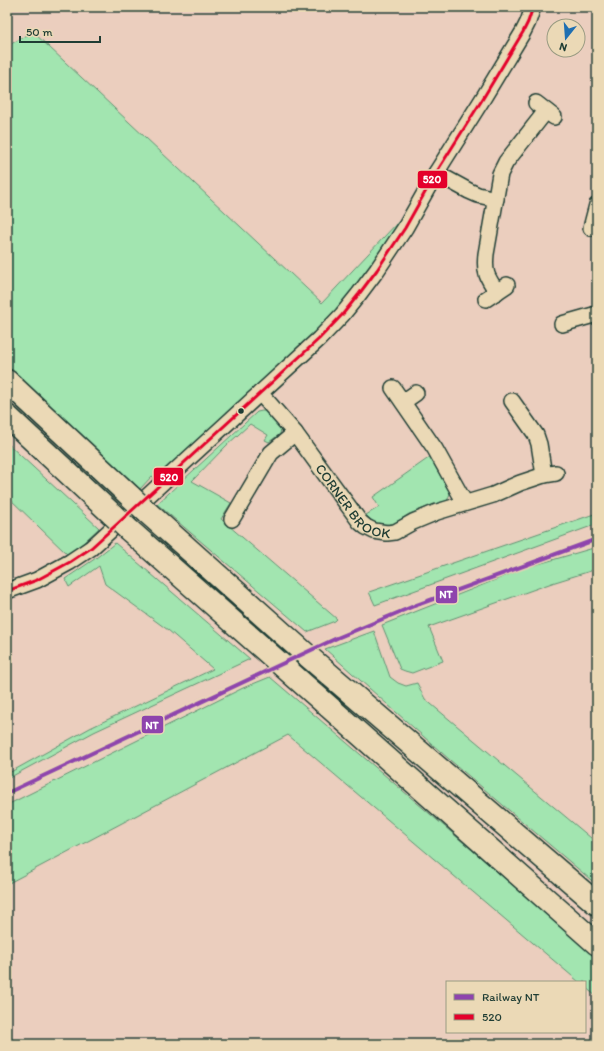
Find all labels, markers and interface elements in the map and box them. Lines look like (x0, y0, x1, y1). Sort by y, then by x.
scale bar (20, 18, 100, 44)
north arrow (546, 18, 586, 58)
text: 50 m (26, 25, 52, 39)
text: N (558, 40, 569, 54)
line badge: 520 (417, 170, 448, 189)
text: 520 (423, 173, 441, 186)
unlabelled marker (236, 406, 246, 416)
street label: CORNER BROOK (311, 461, 392, 542)
line badge: 520 (153, 467, 184, 486)
text: 520 (160, 471, 178, 484)
line badge: NT (435, 585, 458, 604)
text: NT (439, 588, 454, 601)
line badge: NT (141, 715, 164, 734)
text: NT (145, 719, 160, 732)
legend (446, 981, 586, 1033)
text: Railway NT (482, 990, 540, 1004)
text: 520 (482, 1010, 502, 1024)

